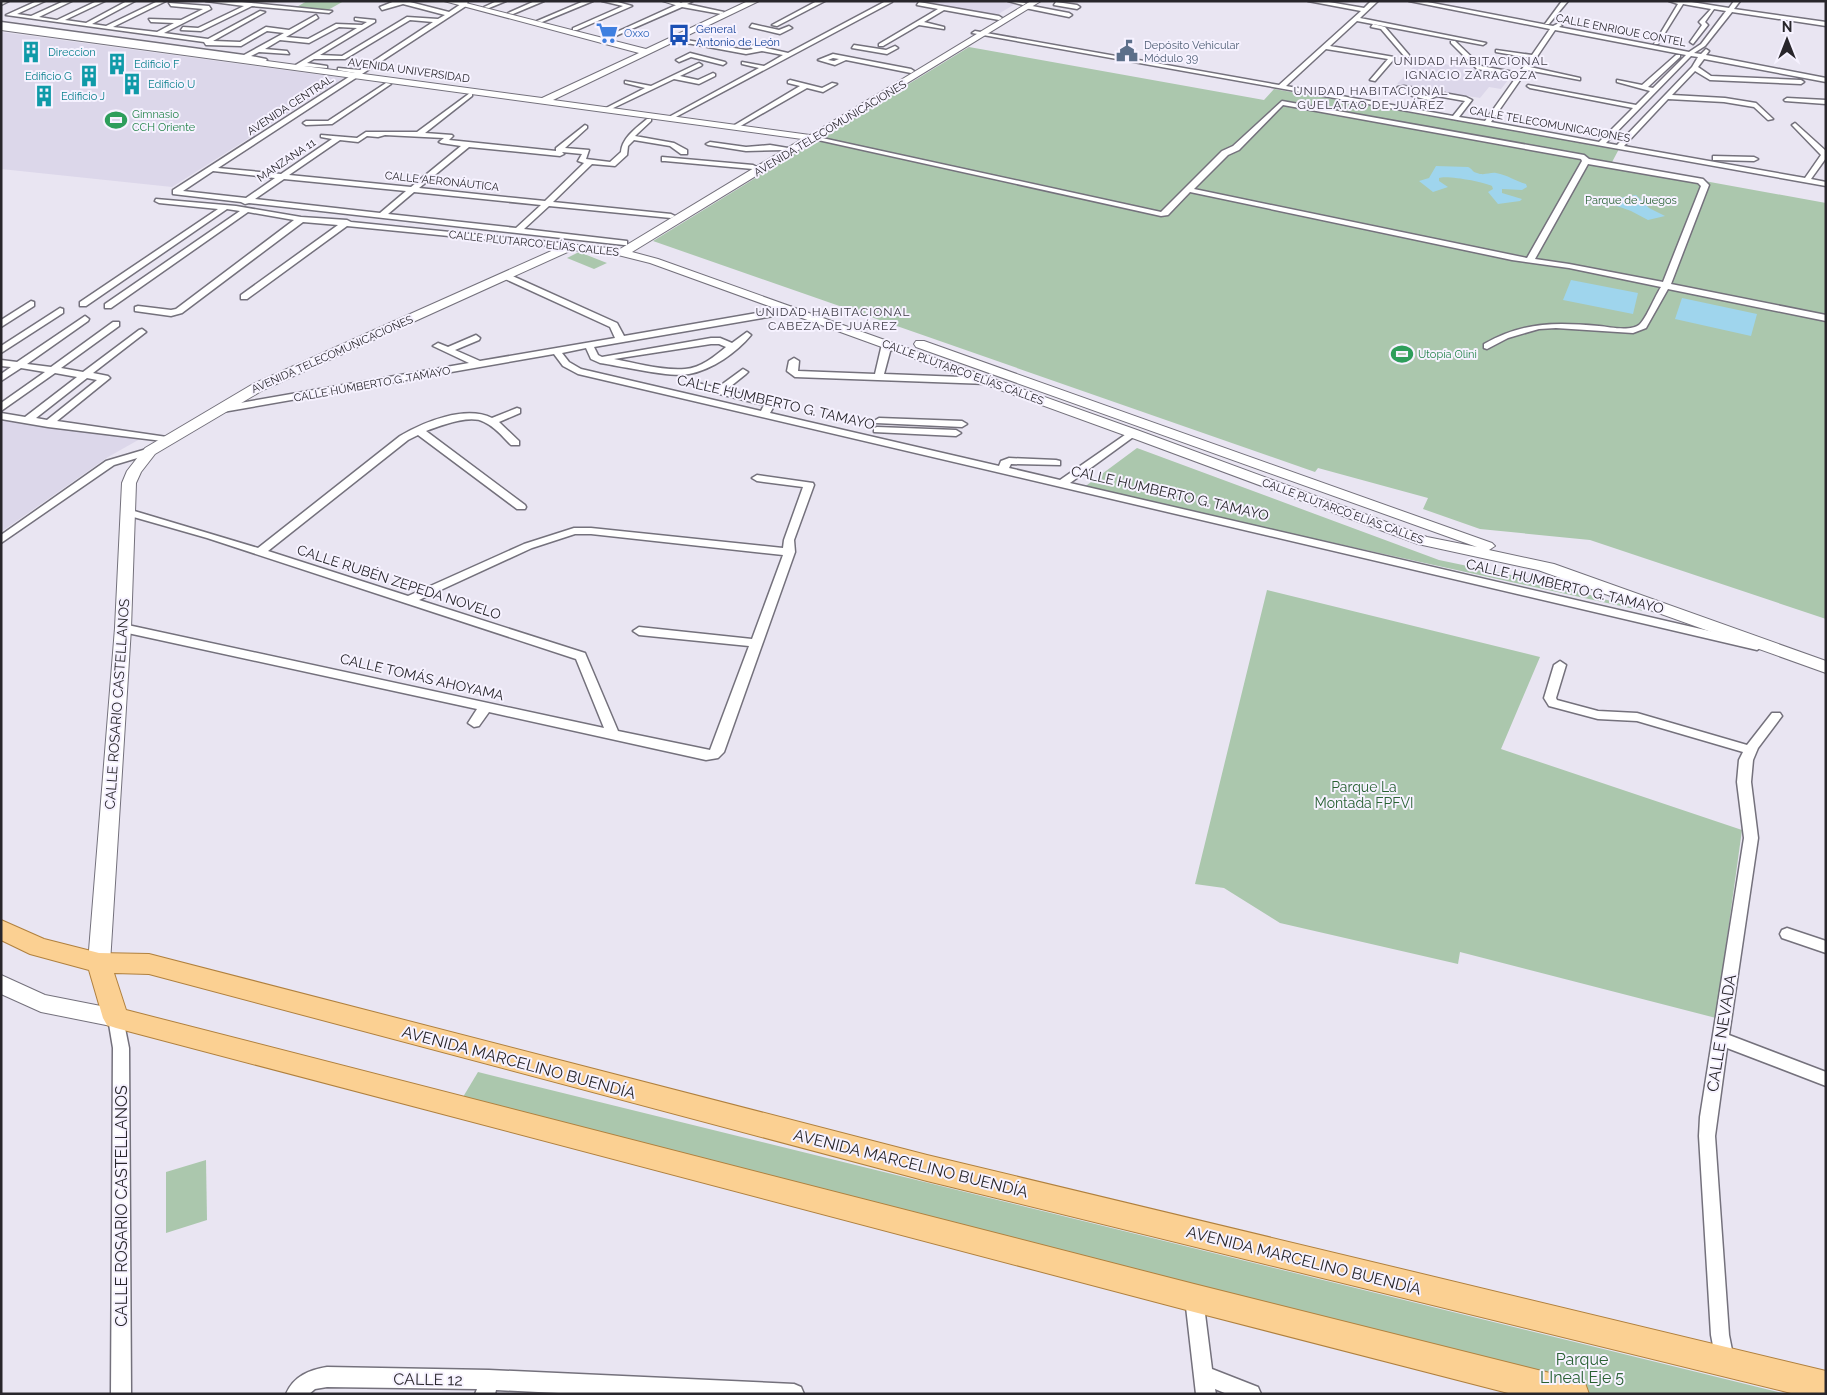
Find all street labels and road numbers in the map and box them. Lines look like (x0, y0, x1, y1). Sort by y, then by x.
street label: CALLE ENRIQUE CONTEL (1555, 11, 1688, 50)
street label: AVENIDA UNIVERSIDAD (347, 56, 471, 85)
street label: AVENIDA CENTRAL (245, 72, 336, 138)
street label: AVENIDA TELECOMUNICACIONES (752, 77, 909, 179)
street label: CALLE TELECOMUNICACIONES (1468, 104, 1632, 145)
street label: MANZANA 11 (255, 136, 318, 185)
street label: CALLE AERONÁUTICA (384, 168, 500, 194)
street label: CALLE PLUTARCO ELÍAS CALLES (448, 227, 620, 259)
street label: AVENIDA TELECOMUNICACIONES (249, 313, 415, 396)
street label: CALLE PLUTARCO ELÍAS CALLES (880, 336, 1046, 408)
street label: CALLE HUMBERTO G. TAMAYO (293, 364, 451, 405)
street label: CALLE HUMBERTO G. TAMAYO (676, 371, 876, 433)
street label: CALLE HUMBERTO G. TAMAYO (1070, 462, 1270, 524)
street label: CALLE PLUTARCO ELÍAS CALLES (1260, 475, 1426, 547)
street label: CALLE RUBÉN ZEPEDA NOVELO (295, 540, 503, 623)
street label: CALLE HUMBERTO G. TAMAYO (1465, 555, 1665, 617)
street label: CALLE ROSARIO CASTELLANOS (102, 597, 132, 810)
street label: CALLE TOMÁS AHOYAMA (338, 649, 506, 704)
street label: CALLE NEVADA (1703, 973, 1740, 1093)
street label: AVENIDA MARCELINO BUENDÍA (400, 1021, 638, 1103)
street label: CALLE ROSARIO CASTELLANOS (112, 1085, 131, 1327)
street label: AVENIDA MARCELINO BUENDÍA (792, 1124, 1031, 1202)
street label: AVENIDA MARCELINO BUENDÍA (1185, 1221, 1424, 1299)
street label: CALLE 12 (393, 1369, 463, 1390)

